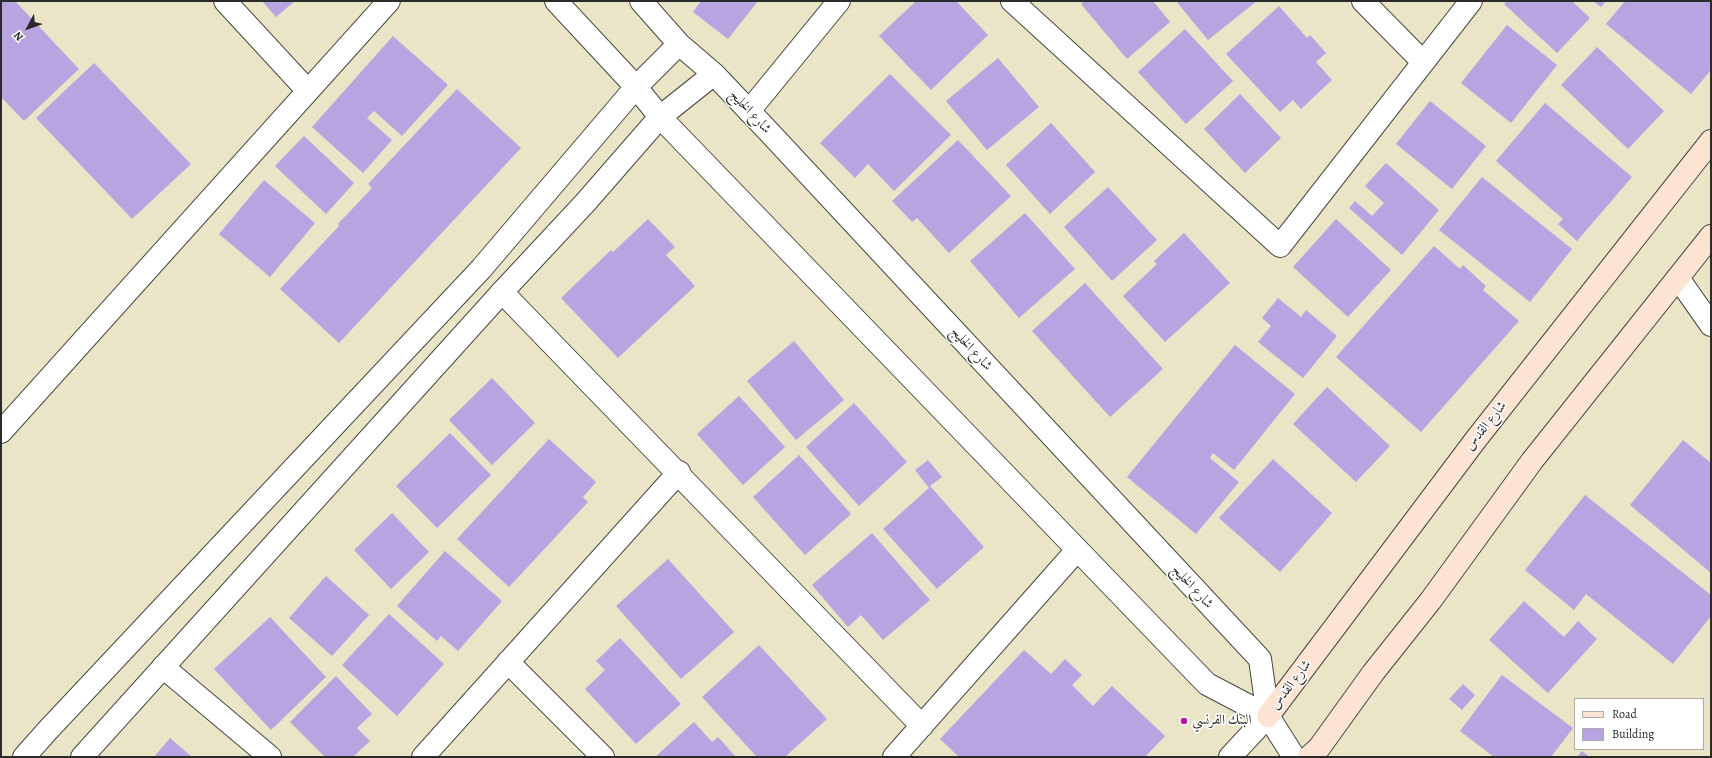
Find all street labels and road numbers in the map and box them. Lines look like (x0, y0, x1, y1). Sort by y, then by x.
street label: شارع الخليج (725, 86, 775, 138)
street label: شارع الخليج (946, 323, 996, 375)
street label: شارع القدس (1461, 398, 1511, 454)
street label: شارع الخليج (1167, 561, 1217, 613)
street label: شارع القدس (1267, 657, 1315, 713)

